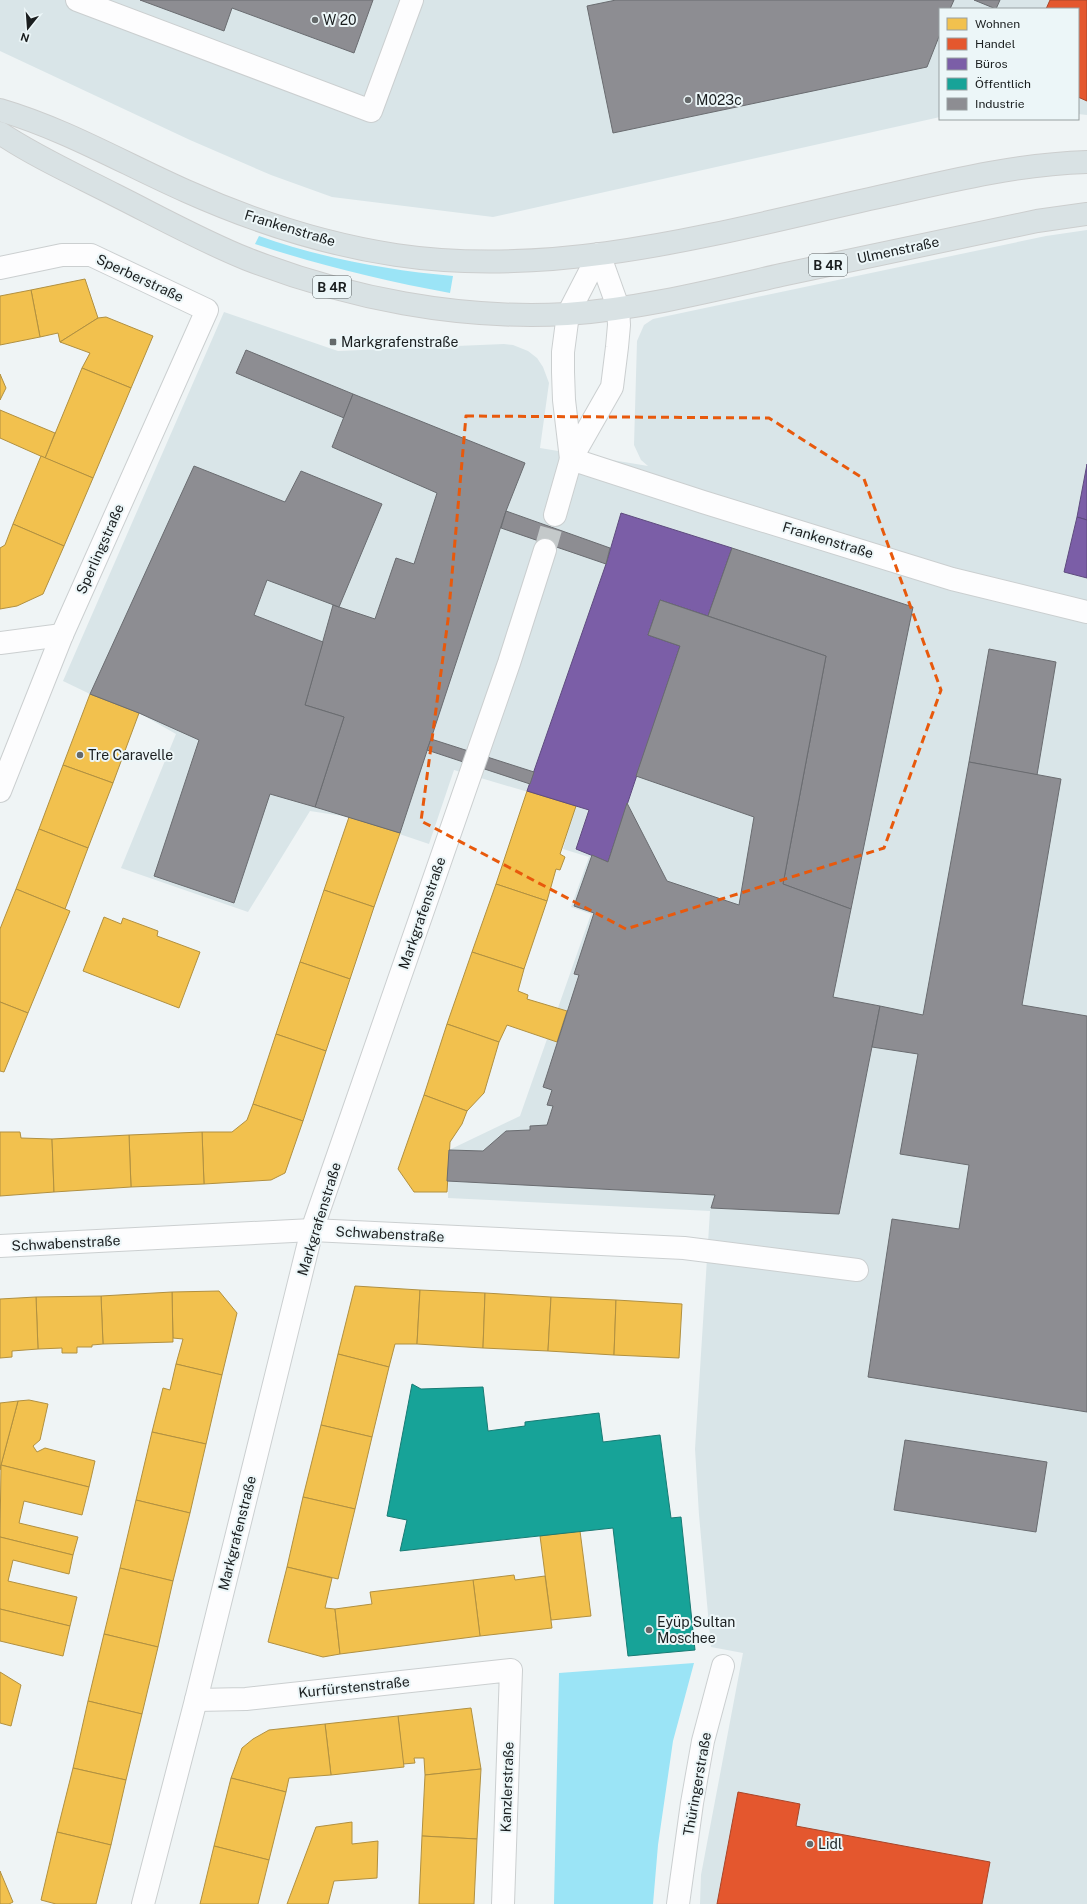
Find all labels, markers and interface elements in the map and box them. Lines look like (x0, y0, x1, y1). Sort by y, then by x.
north arrow (8, 8, 48, 48)
legend (939, 8, 1079, 120)
place label: W 20 (323, 12, 357, 28)
marker: W 20 (310, 15, 320, 25)
text: Wohnen (975, 17, 1020, 31)
text: N (19, 31, 31, 45)
text: Handel (975, 37, 1016, 51)
text: Büros (975, 57, 1008, 71)
text: Öffentlich (975, 77, 1031, 91)
place label: M023c (696, 92, 742, 108)
marker: M023c (683, 95, 693, 105)
text: Industrie (975, 97, 1025, 111)
street label: Frankenstraße (243, 207, 338, 249)
street label: Ulmenstraße (855, 233, 941, 267)
street label: Sperberstraße (94, 251, 186, 305)
road number: B 4R (809, 254, 847, 276)
road number: B 4R (313, 276, 351, 298)
place label: Markgrafenstraße (341, 334, 459, 350)
marker: Markgrafenstraße (328, 337, 338, 347)
street label: Sperlingstraße (73, 501, 127, 597)
street label: Frankenstraße (781, 519, 876, 561)
place label: Tre Caravelle (88, 747, 173, 763)
marker: Tre Caravelle (75, 750, 85, 760)
street label: Markgrafenstraße (395, 855, 449, 971)
street label: Markgrafenstraße (294, 1160, 344, 1278)
street label: Schwabenstraße (335, 1223, 445, 1245)
street label: Schwabenstraße (11, 1232, 121, 1254)
street label: Markgrafenstraße (215, 1474, 259, 1592)
place label: Eyüp Sultan Moschee (657, 1614, 735, 1646)
marker: Eyüp Sultan Moschee (644, 1625, 654, 1635)
street label: Kurfürstenstraße (298, 1673, 410, 1701)
street label: Thüringerstraße (680, 1731, 714, 1837)
street label: Kanzlerstraße (497, 1741, 517, 1833)
place label: Lidl (818, 1836, 842, 1852)
marker: Lidl (805, 1839, 815, 1849)

